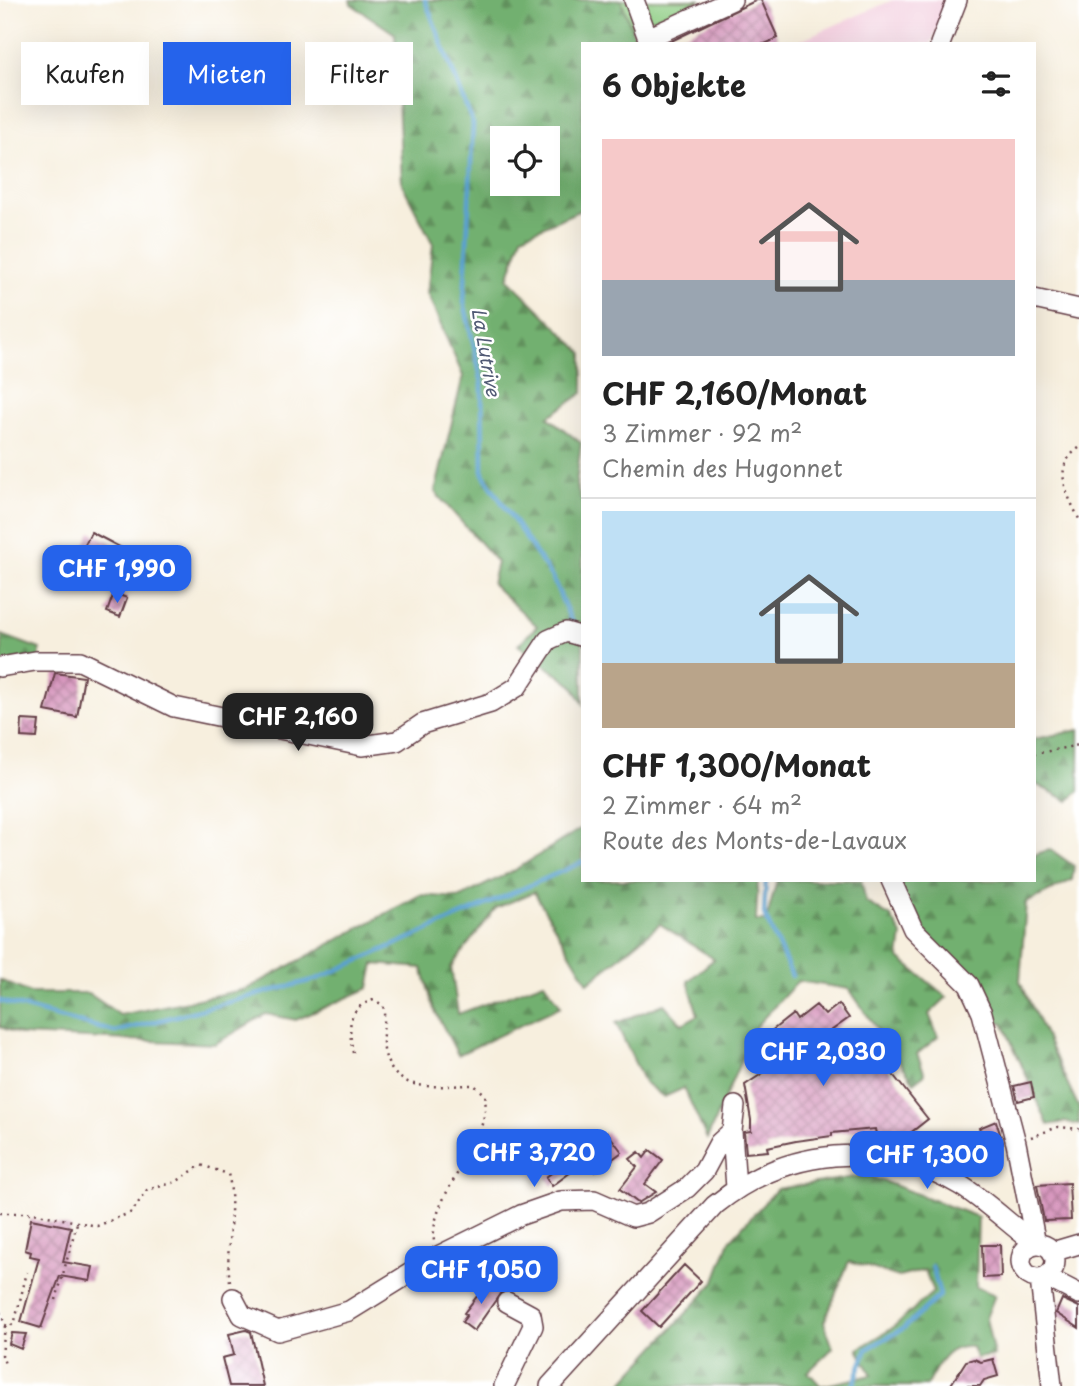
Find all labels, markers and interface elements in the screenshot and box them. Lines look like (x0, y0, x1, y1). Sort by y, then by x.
chip: Kaufen (21, 42, 149, 105)
chip: Mieten (163, 42, 291, 105)
chip: Filter (305, 42, 413, 105)
text: 6 Objekte (602, 62, 746, 107)
icon: filters (977, 65, 1015, 103)
map controls (490, 126, 560, 196)
button: locate (490, 126, 560, 196)
icon: home (746, 184, 872, 310)
water label: La Lutrive (465, 306, 509, 399)
text: CHF 2,160/Monat (602, 370, 867, 415)
text: 3 Zimmer · 92 m² (602, 415, 802, 450)
text: Chemin des Hugonnet (602, 450, 843, 485)
pin: CHF 1,990 (37, 546, 197, 605)
text: CHF 1,990 (58, 550, 176, 585)
icon: home (746, 556, 872, 682)
pin: CHF 2,160 (218, 694, 378, 753)
text: CHF 2,160 (238, 698, 358, 733)
text: CHF 1,300/Monat (602, 742, 871, 787)
text: 2 Zimmer · 64 m² (602, 787, 802, 822)
text: Route des Monts-de-Lavaux (602, 822, 907, 857)
pin: CHF 2,030 (743, 1028, 903, 1088)
text: CHF 2,030 (760, 1033, 886, 1068)
pin: CHF 3,720 (454, 1130, 614, 1189)
pin: CHF 1,300 (847, 1132, 1007, 1191)
text: CHF 3,720 (473, 1134, 595, 1169)
text: CHF 1,300 (866, 1136, 988, 1171)
pin: CHF 1,050 (401, 1246, 561, 1306)
text: CHF 1,050 (421, 1251, 541, 1286)

